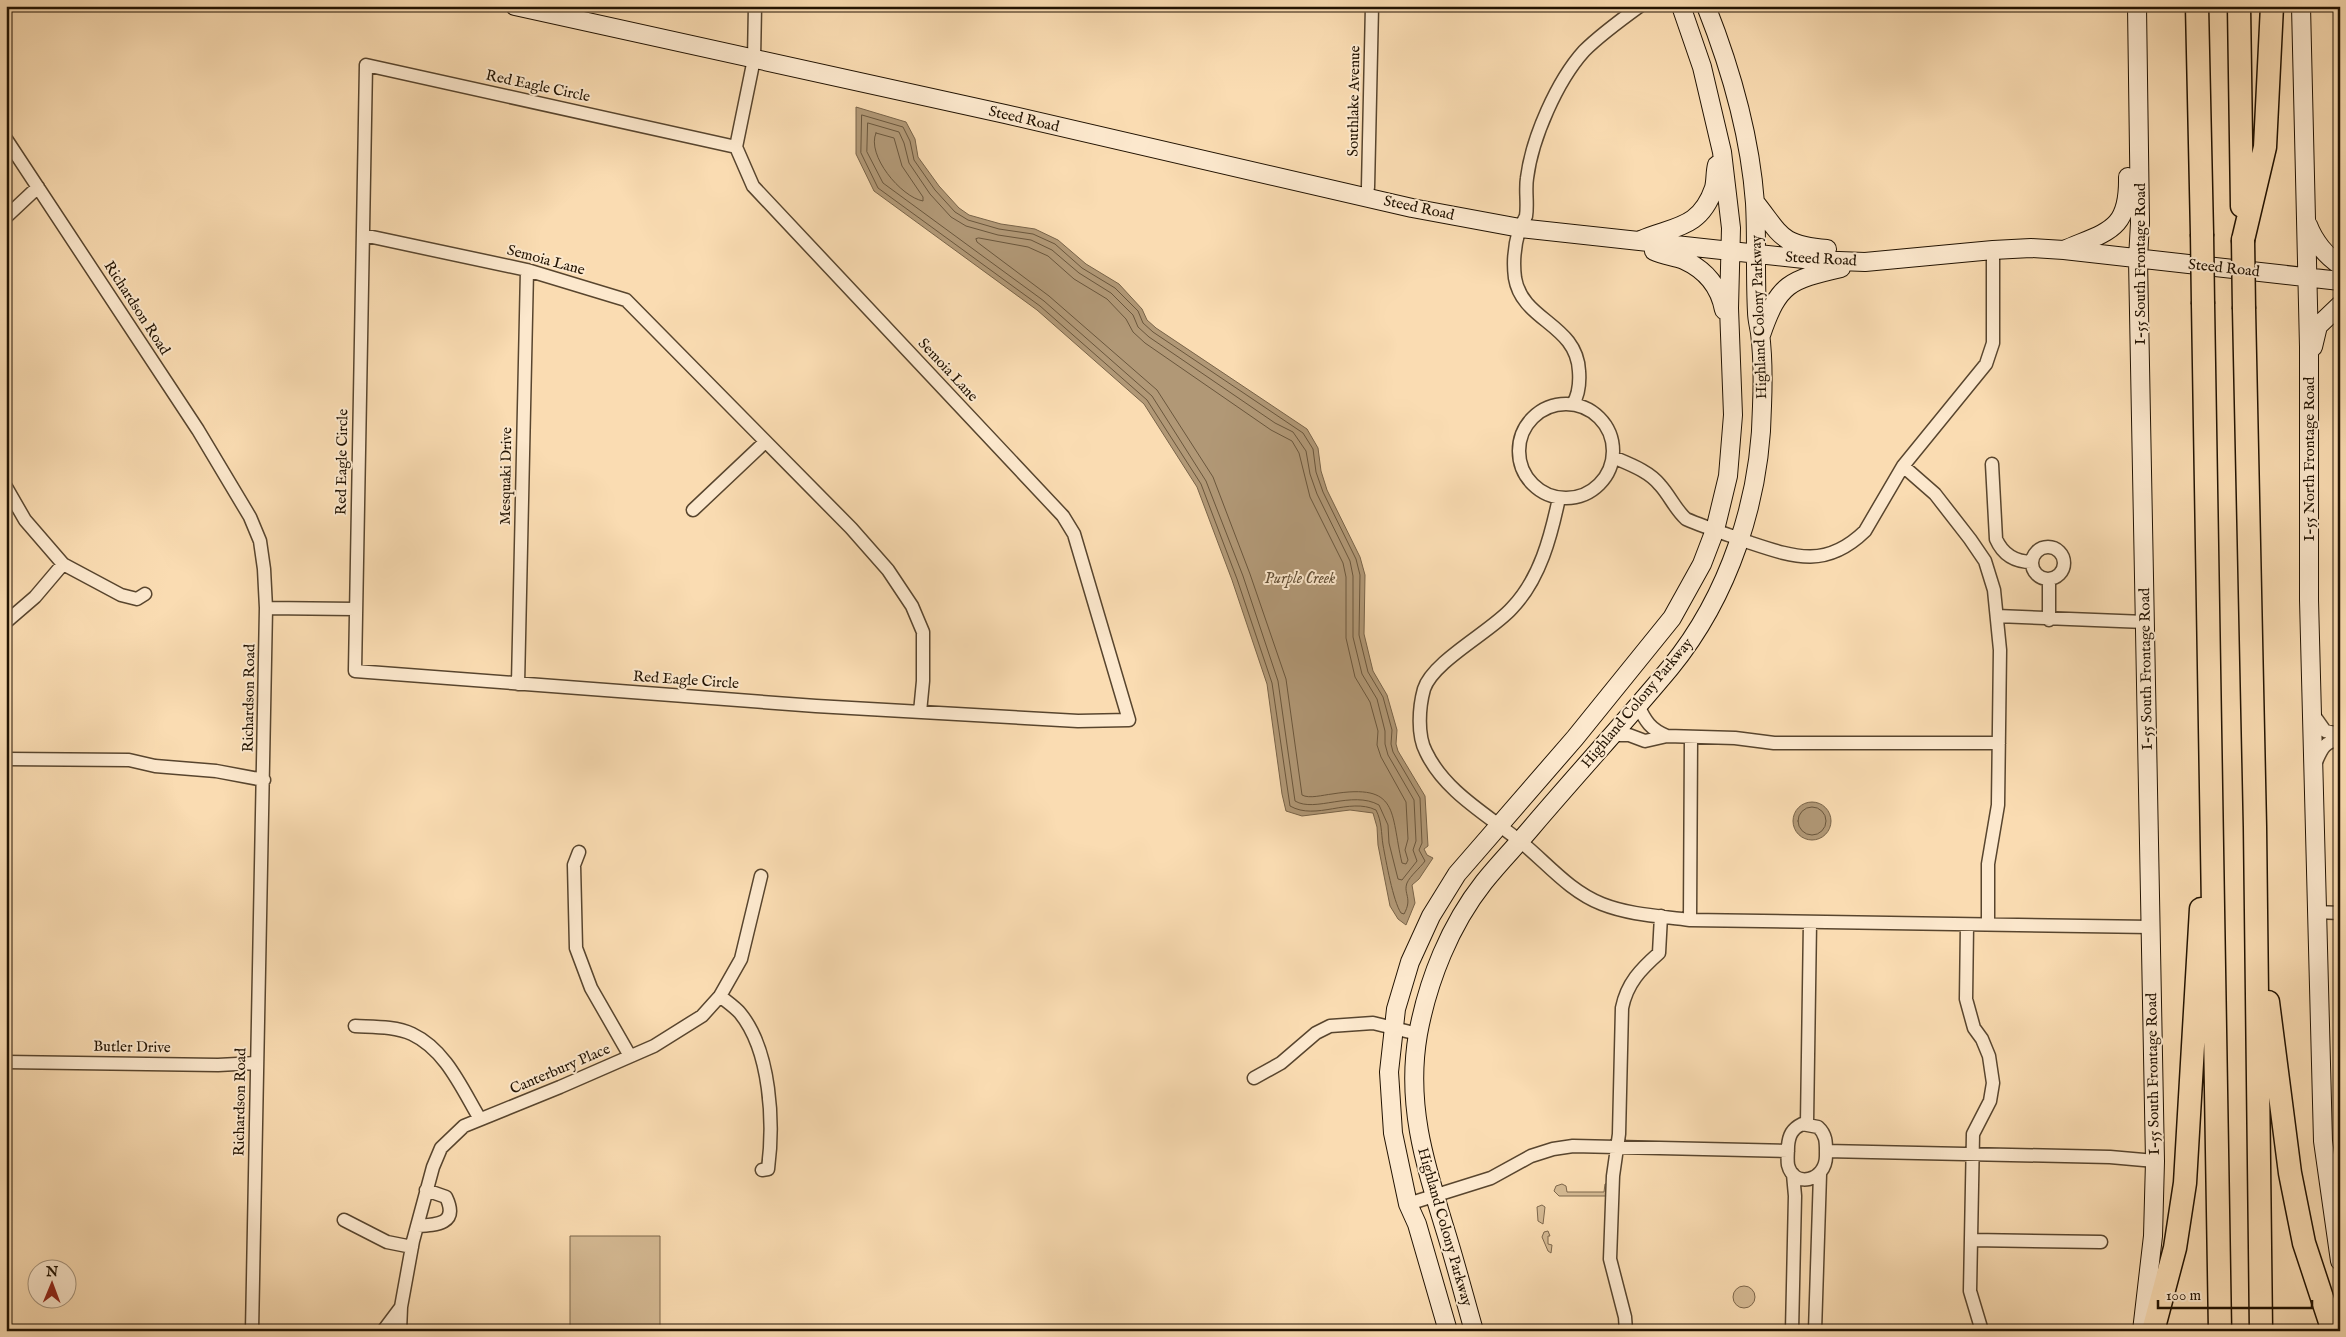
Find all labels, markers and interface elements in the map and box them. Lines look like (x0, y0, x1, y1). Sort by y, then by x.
street label: Southlake Avenue (1344, 45, 1364, 157)
street label: Red Eagle Circle (484, 66, 592, 106)
street label: Steed Road (987, 102, 1062, 137)
street label: I-55 South Frontage Road (2131, 182, 2150, 345)
street label: Steed Road (1382, 191, 1457, 225)
street label: Highland Colony Parkway (1747, 234, 1771, 399)
street label: Semoia Lane (505, 240, 587, 280)
street label: Steed Road (1785, 248, 1858, 270)
street label: Steed Road (2187, 255, 2262, 281)
street label: Richardson Road (100, 257, 175, 359)
street label: Semoia Lane (914, 334, 982, 406)
street label: I-55 North Frontage Road (2300, 376, 2319, 541)
street label: Red Eagle Circle (332, 409, 352, 515)
street label: Mesquaki Drive (496, 427, 516, 525)
water label: Purple Creek (1264, 569, 1336, 589)
street label: I-55 South Frontage Road (2135, 587, 2157, 750)
street label: Highland Colony Parkway (1577, 634, 1697, 772)
street label: Richardson Road (239, 643, 259, 752)
street label: Red Eagle Circle (632, 667, 740, 693)
street label: I-55 South Frontage Road (2142, 992, 2164, 1155)
street label: Butler Drive (93, 1037, 171, 1057)
street label: Canterbury Place (507, 1039, 613, 1099)
street label: Richardson Road (230, 1047, 250, 1156)
street label: Highland Colony Parkway (1413, 1145, 1477, 1309)
north arrow (28, 1260, 78, 1310)
text: N (45, 1263, 58, 1281)
scale bar (2158, 1277, 2312, 1309)
text: 100 m (2166, 1286, 2202, 1305)

